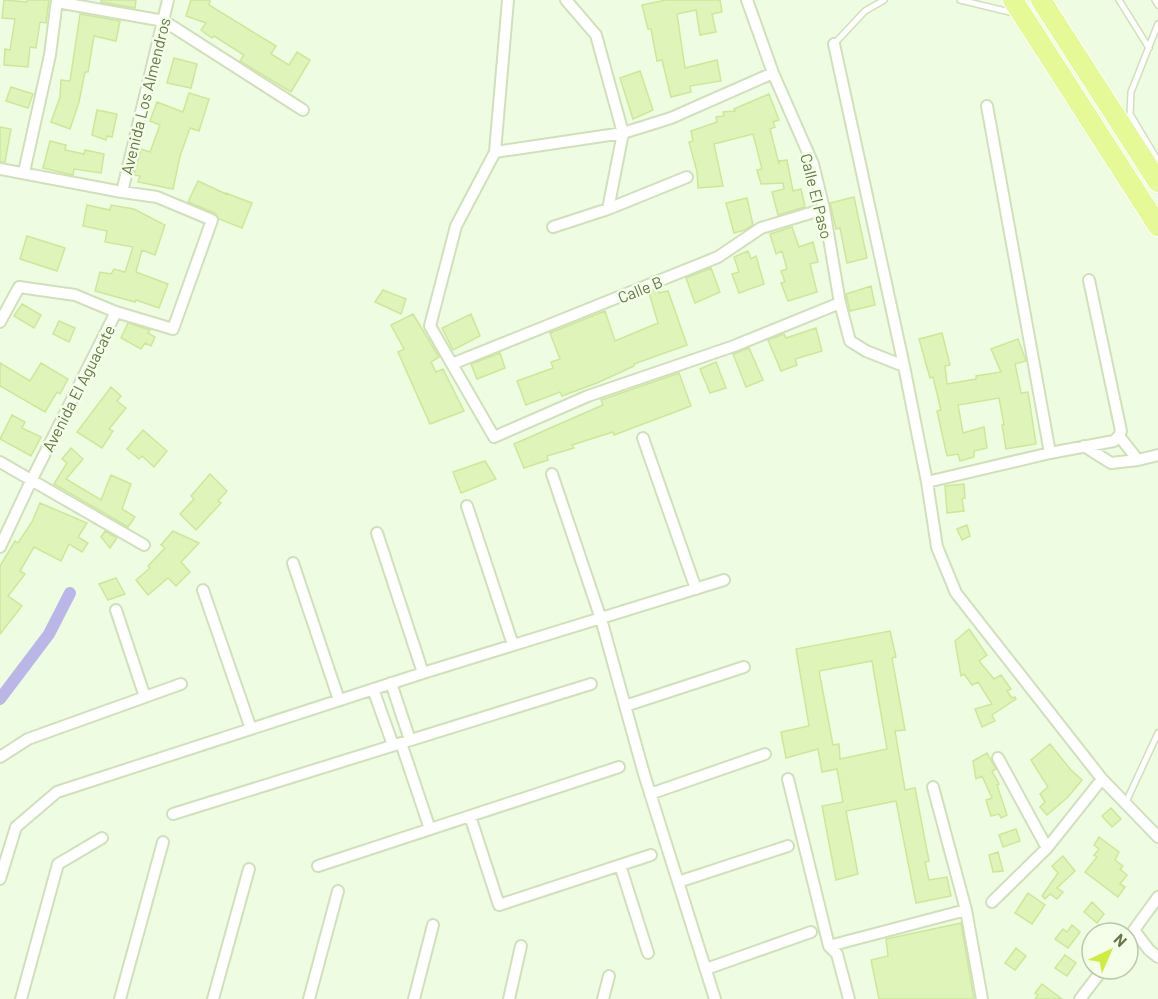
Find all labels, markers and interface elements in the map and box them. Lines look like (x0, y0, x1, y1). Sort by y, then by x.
street label: Avenida Los Almendros (116, 16, 174, 176)
street label: Calle El Paso (797, 151, 837, 241)
street label: Calle B (615, 271, 665, 307)
street label: Avenida El Aguacate (38, 321, 118, 455)
north arrow (1080, 921, 1140, 981)
text: N (1110, 929, 1131, 950)

